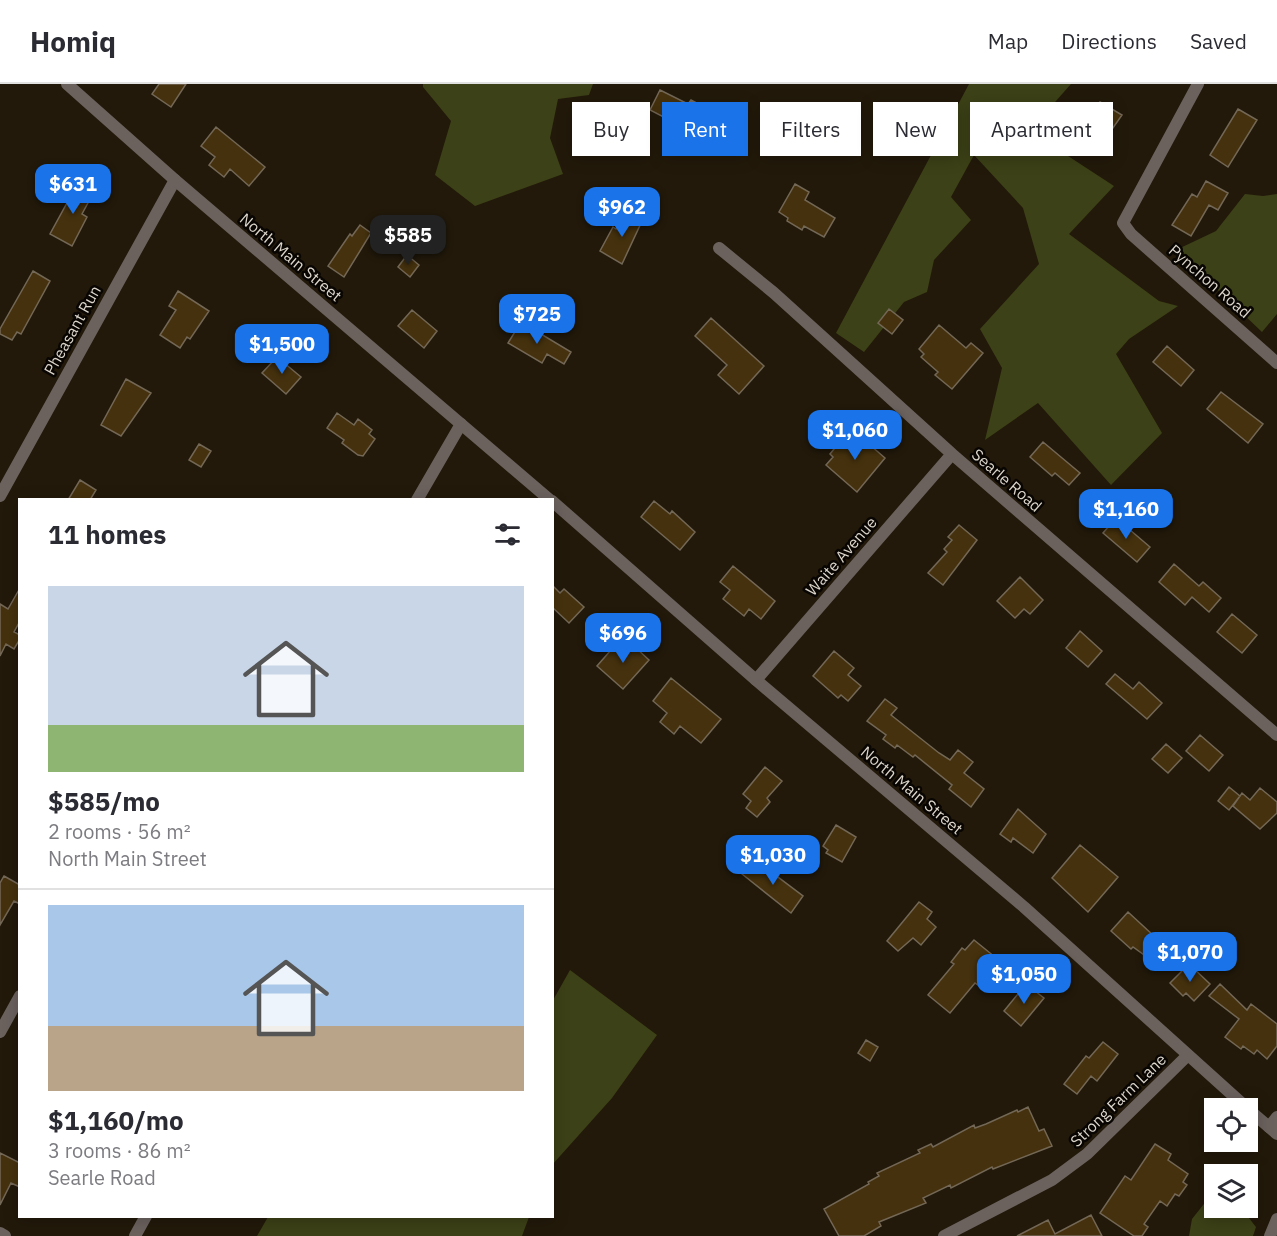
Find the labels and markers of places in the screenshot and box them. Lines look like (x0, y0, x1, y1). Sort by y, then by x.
pin: $631 (37, 164, 109, 215)
pin: $962 (586, 187, 658, 238)
pin: $585 (372, 215, 444, 266)
pin: $725 (501, 294, 573, 345)
pin: $1,500 (233, 324, 331, 375)
pin: $1,060 (806, 410, 904, 461)
pin: $1,160 (1077, 489, 1175, 540)
pin: $696 (587, 613, 659, 664)
pin: $1,030 (724, 835, 822, 886)
pin: $1,070 (1141, 932, 1239, 983)
pin: $1,050 (975, 954, 1073, 1005)

